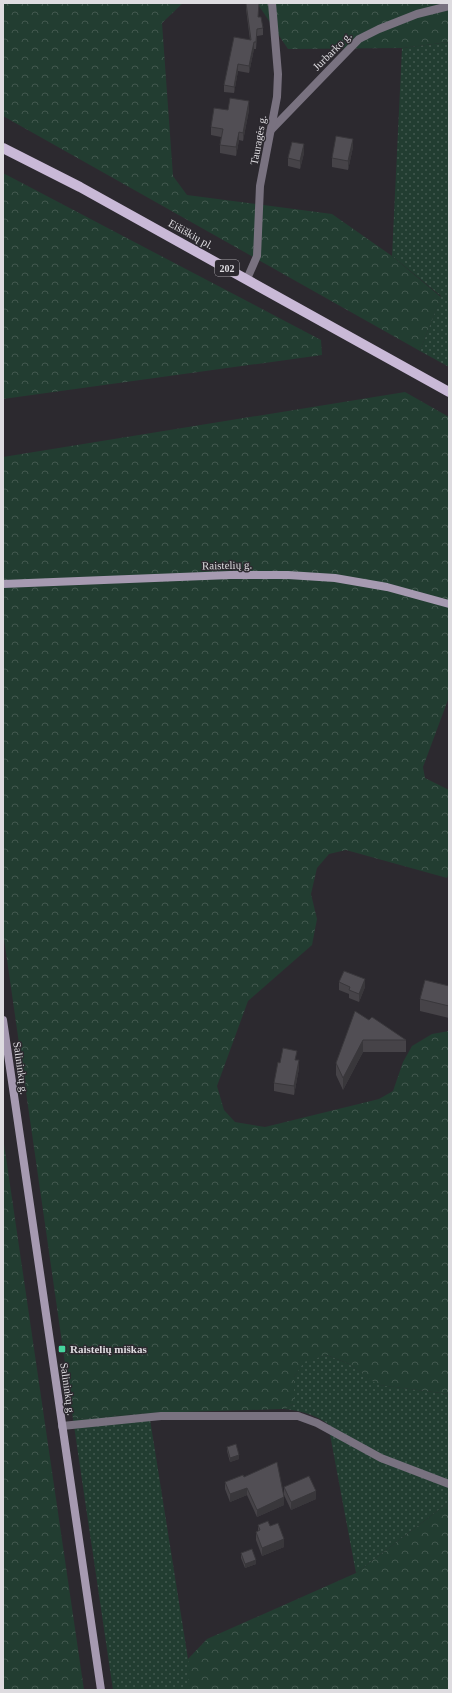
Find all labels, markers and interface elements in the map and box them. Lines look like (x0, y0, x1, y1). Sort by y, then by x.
street label: Jurbarko g. (310, 29, 354, 73)
street label: Tauragės g. (248, 114, 268, 166)
street label: Eišiškių pl. (166, 217, 216, 251)
road number: 202 (215, 260, 239, 276)
street label: Raistelių g. (202, 559, 252, 571)
street label: Salininkų g. (11, 1041, 31, 1095)
place label: Raistelių miškas (70, 1343, 147, 1355)
marker: Raistelių miškas (57, 1344, 67, 1354)
street label: Salininkų g. (58, 1362, 78, 1416)

